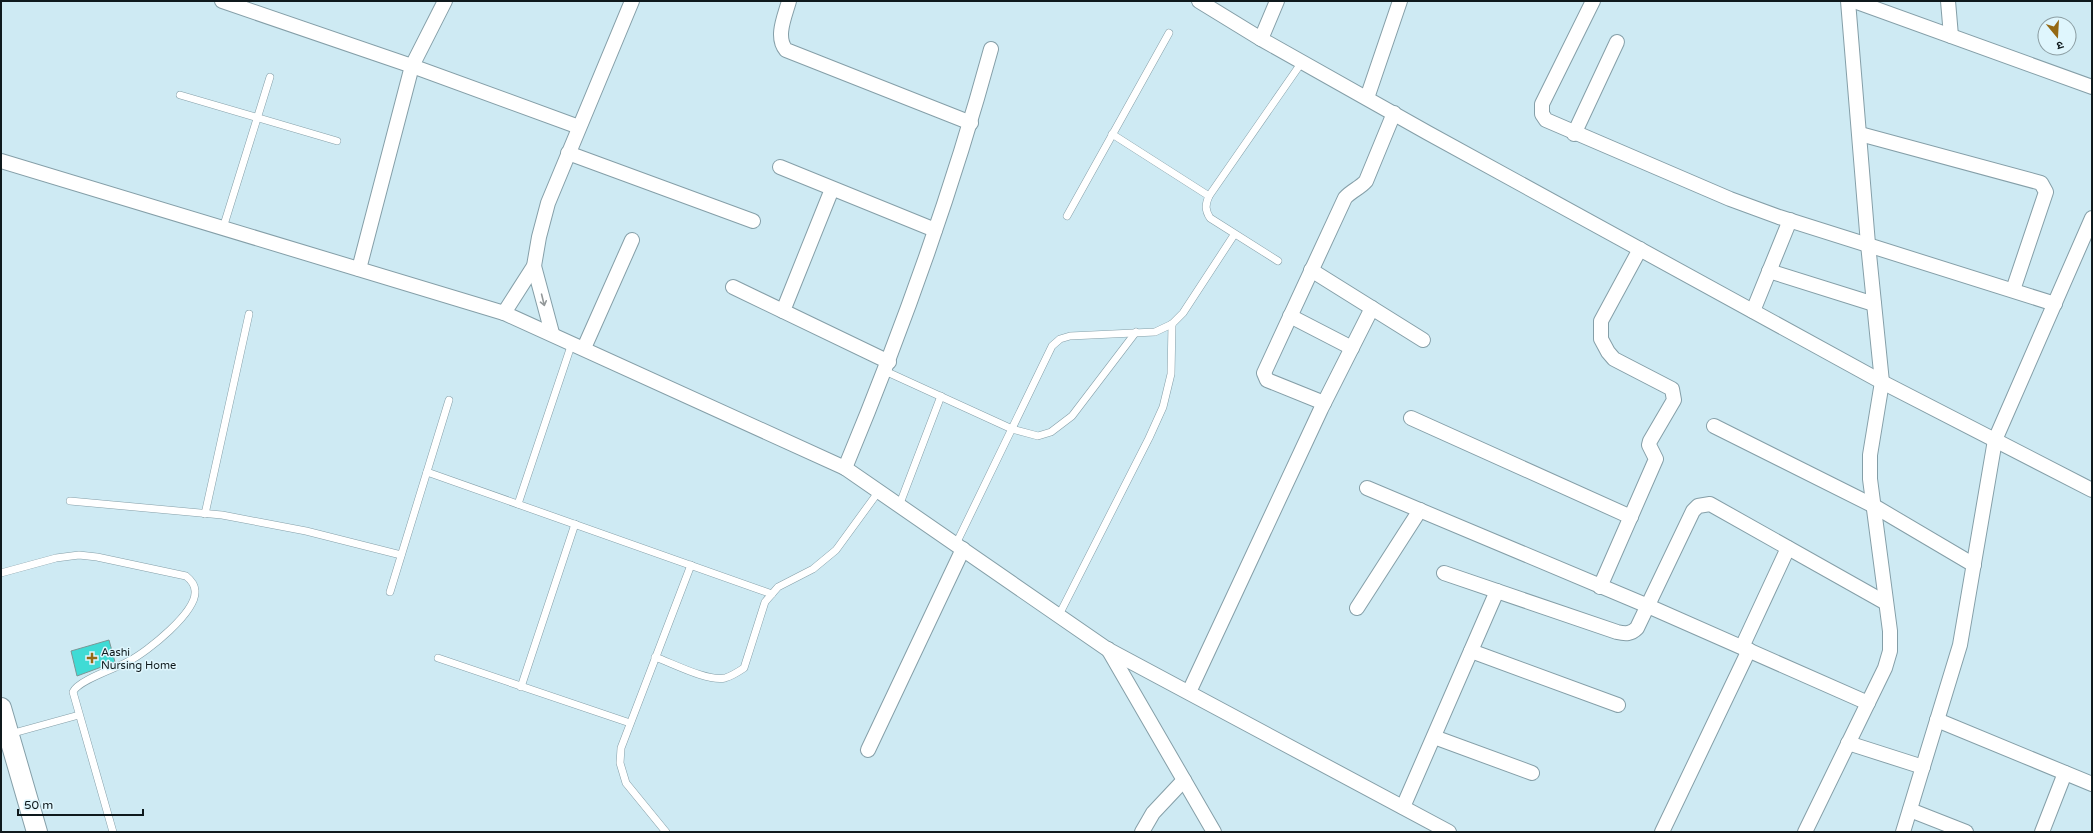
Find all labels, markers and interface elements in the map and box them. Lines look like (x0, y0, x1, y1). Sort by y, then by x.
north arrow (2037, 16, 2077, 56)
text: उ (2054, 38, 2065, 52)
one-way arrow (540, 293, 547, 306)
place label: Aashi Nursing Home (101, 646, 176, 672)
marker: Aashi Nursing Home (86, 652, 98, 664)
scale bar (18, 791, 143, 817)
text: 50 m (24, 798, 53, 812)

